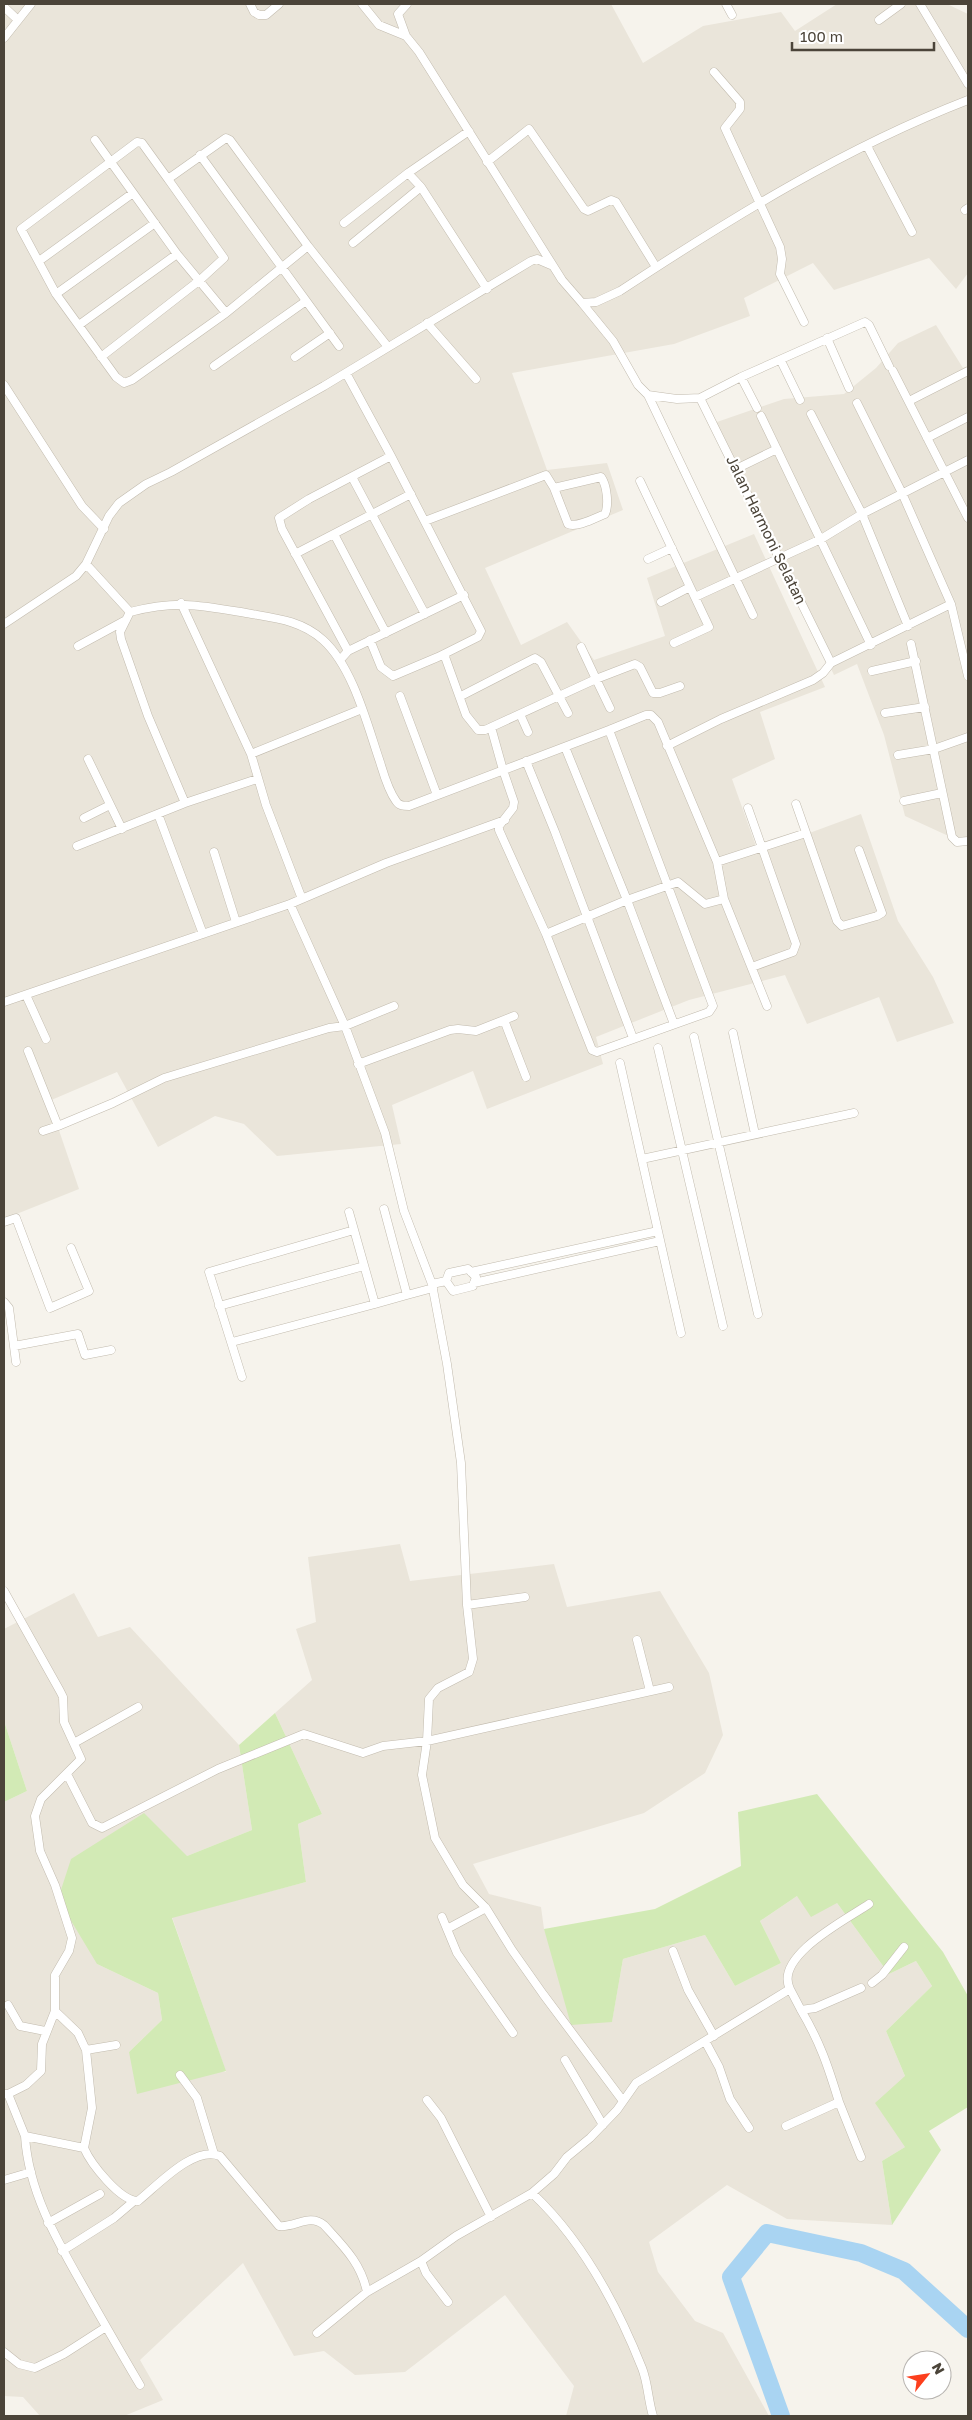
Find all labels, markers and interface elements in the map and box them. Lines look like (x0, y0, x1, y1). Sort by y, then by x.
scale bar (792, 20, 934, 52)
text: 100 m (800, 27, 843, 45)
street label: Jalan Harmoni Selatan (723, 452, 811, 607)
north arrow (902, 2350, 952, 2400)
text: N (929, 2359, 949, 2377)

